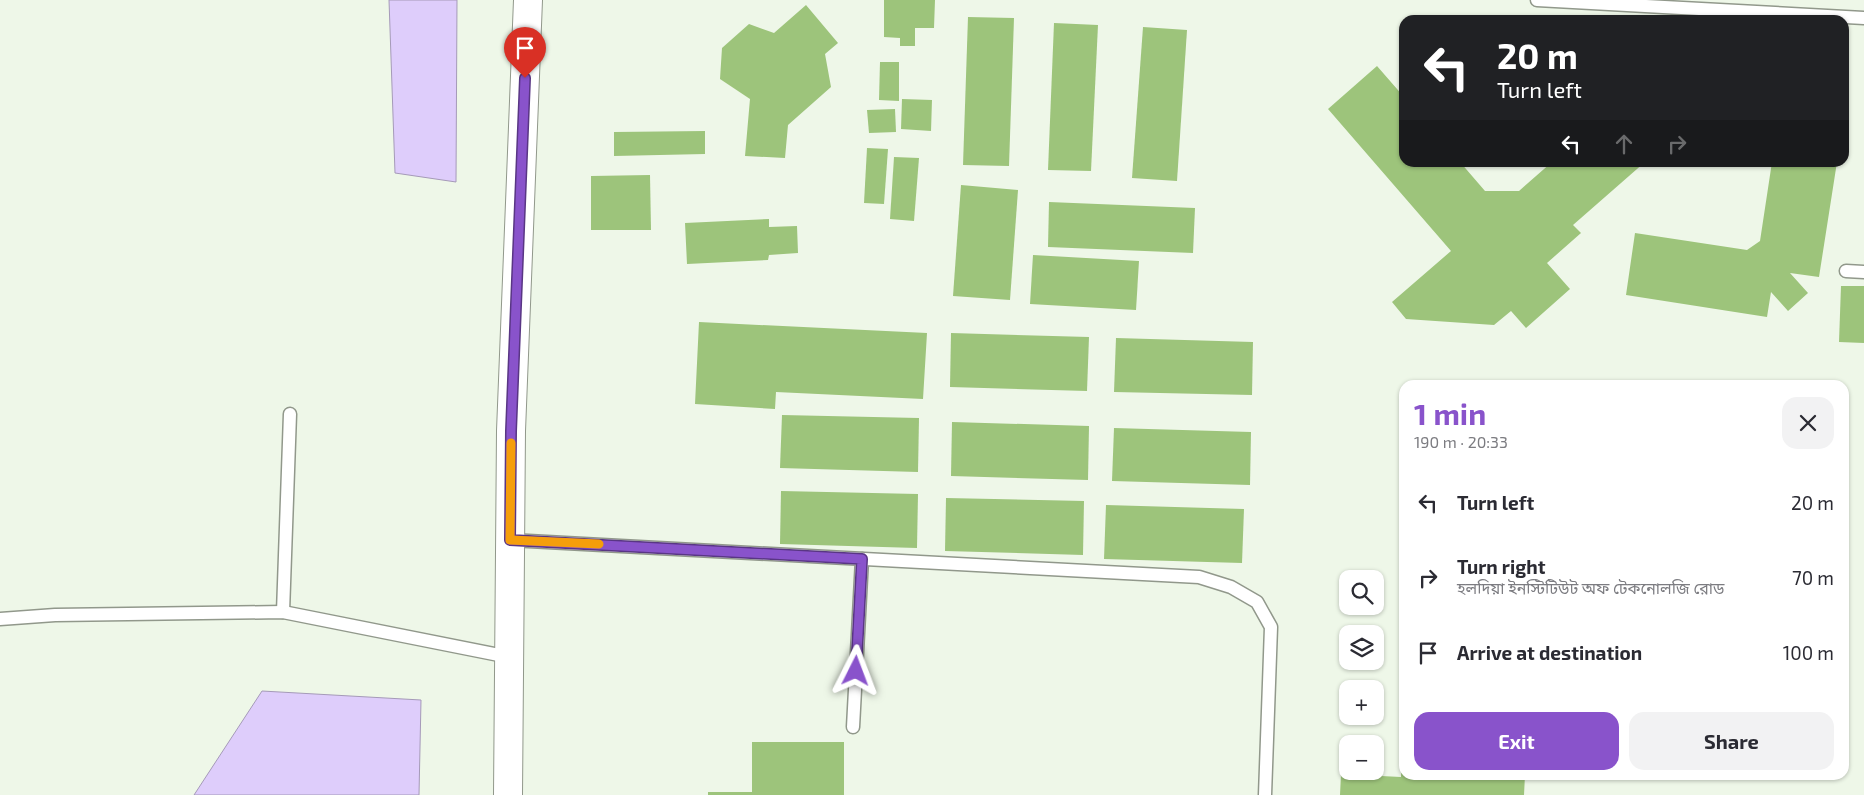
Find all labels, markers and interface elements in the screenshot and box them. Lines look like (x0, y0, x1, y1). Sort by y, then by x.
pin (504, 27, 546, 78)
icon: arrive (511, 34, 539, 62)
text: 20 m (1497, 34, 1578, 76)
icon: left (1414, 35, 1479, 100)
text: Turn left (1497, 76, 1582, 102)
icon: left (1557, 130, 1585, 158)
icon: ahead (1610, 130, 1638, 158)
icon: right (1663, 130, 1691, 158)
text: 1 min (1414, 395, 1486, 431)
button: close (1782, 397, 1834, 449)
text: 190 m · 20:33 (1414, 432, 1508, 451)
icon: left (1414, 489, 1442, 517)
text: Turn left (1457, 491, 1534, 514)
text: 20 m (1791, 491, 1834, 514)
text: Turn right (1457, 555, 1545, 578)
icon: right (1414, 564, 1442, 592)
text: 70 m (1792, 566, 1834, 589)
map controls (1339, 570, 1384, 780)
button: search (1339, 570, 1384, 615)
text: হলদিয়া ইনস্টিটিউট অফ টেকনোলজি রোড (1457, 578, 1724, 597)
button: layers (1339, 625, 1384, 670)
icon: arrive (1414, 639, 1442, 667)
text: Arrive at destination (1457, 641, 1642, 664)
text: 100 m (1783, 641, 1834, 664)
position arrow (829, 644, 881, 696)
button: + (1339, 680, 1384, 725)
button: Exit (1414, 712, 1619, 770)
button: Share (1629, 712, 1834, 770)
button: − (1339, 735, 1384, 780)

